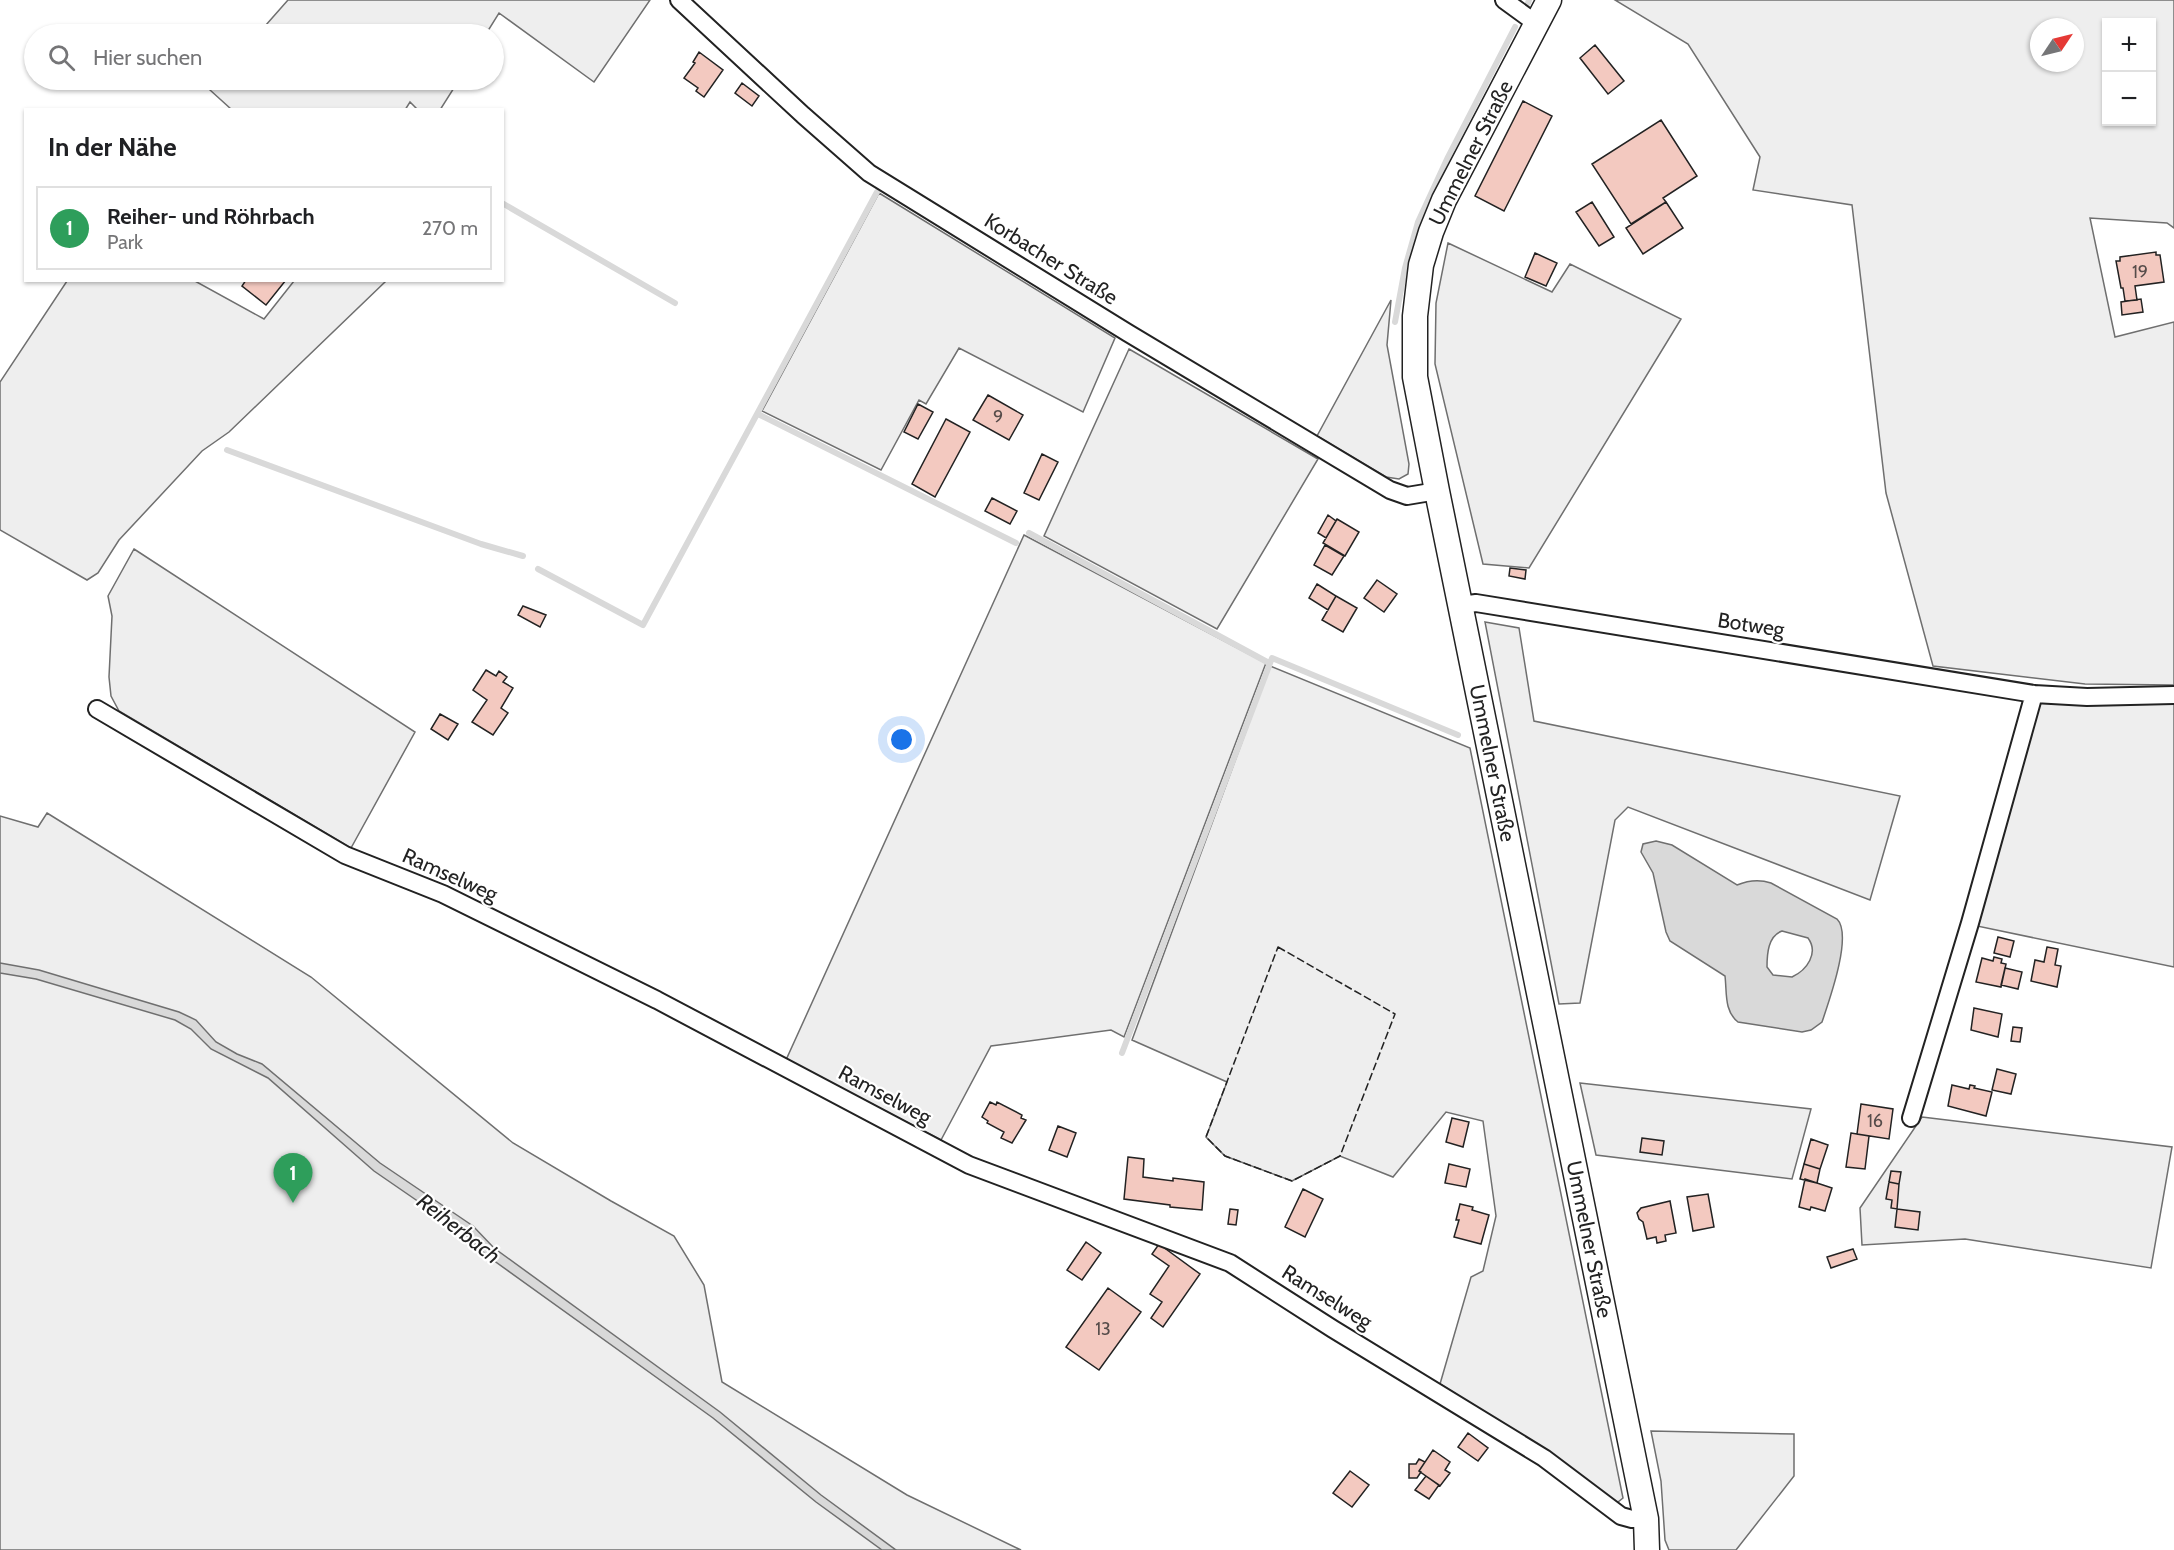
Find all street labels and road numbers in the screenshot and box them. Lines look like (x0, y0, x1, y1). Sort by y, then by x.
street label: Ummelner Straße (1423, 76, 1518, 230)
street label: Korbacher Straße (980, 208, 1123, 310)
street label: Botweg (1716, 607, 1787, 642)
street label: Ummelner Straße (1465, 682, 1521, 844)
street label: Ramselweg (399, 842, 502, 907)
street label: Ramselweg (834, 1060, 936, 1130)
street label: Ummelner Straße (1561, 1158, 1618, 1320)
street label: Ramselweg (1278, 1259, 1377, 1334)

